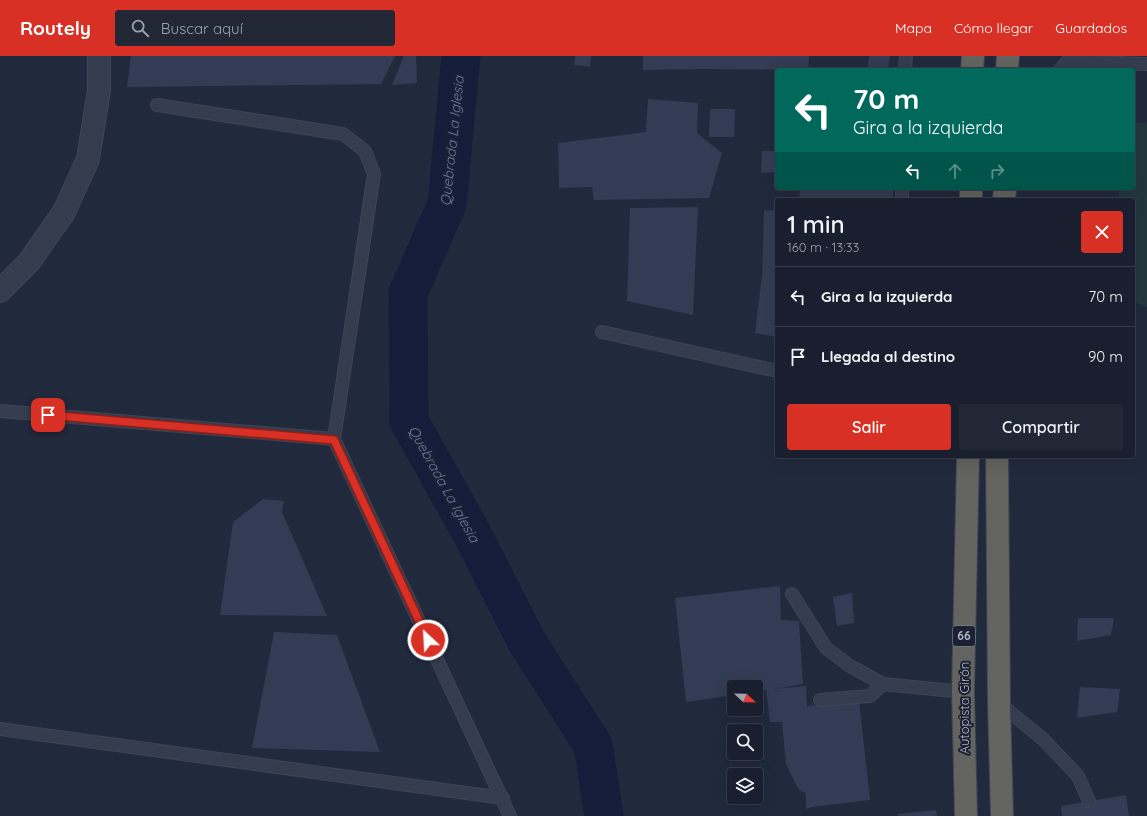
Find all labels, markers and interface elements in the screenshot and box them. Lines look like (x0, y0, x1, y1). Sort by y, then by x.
search box (115, 10, 395, 46)
text: Routely (20, 16, 91, 40)
icon: search (129, 17, 151, 39)
text: Buscar aquí (161, 19, 243, 38)
text: Mapa (895, 19, 932, 37)
text: Cómo llegar (954, 19, 1033, 37)
text: Guardados (1055, 19, 1127, 37)
water label: Quebrada La Iglesia (436, 74, 468, 207)
text: 70 m (853, 81, 919, 116)
icon: left (787, 84, 839, 136)
text: Gira a la izquierda (853, 116, 1004, 139)
icon: left (902, 160, 924, 182)
icon: ahead (944, 160, 966, 182)
icon: right (986, 160, 1008, 182)
text: 1 min (787, 209, 845, 239)
button: close (1081, 211, 1123, 253)
text: 160 m · 13:33 (787, 239, 859, 255)
icon: left (787, 286, 809, 308)
text: Gira a la izquierda (821, 287, 953, 306)
text: 70 m (1089, 287, 1123, 306)
icon: arrive (787, 346, 809, 368)
text: Llegada al destino (821, 347, 955, 366)
text: 90 m (1088, 347, 1123, 366)
pin (31, 398, 65, 432)
icon: arrive (37, 404, 59, 426)
button: Salir (787, 404, 951, 450)
button: Compartir (959, 404, 1123, 450)
water label: Quebrada La Iglesia (404, 422, 484, 547)
position arrow (407, 619, 449, 661)
road number: 66 (953, 626, 975, 646)
street label: Autopista Girón (956, 662, 972, 754)
north arrow (727, 680, 763, 716)
map controls (727, 680, 763, 804)
button: search (727, 724, 763, 760)
button: layers (727, 768, 763, 804)

